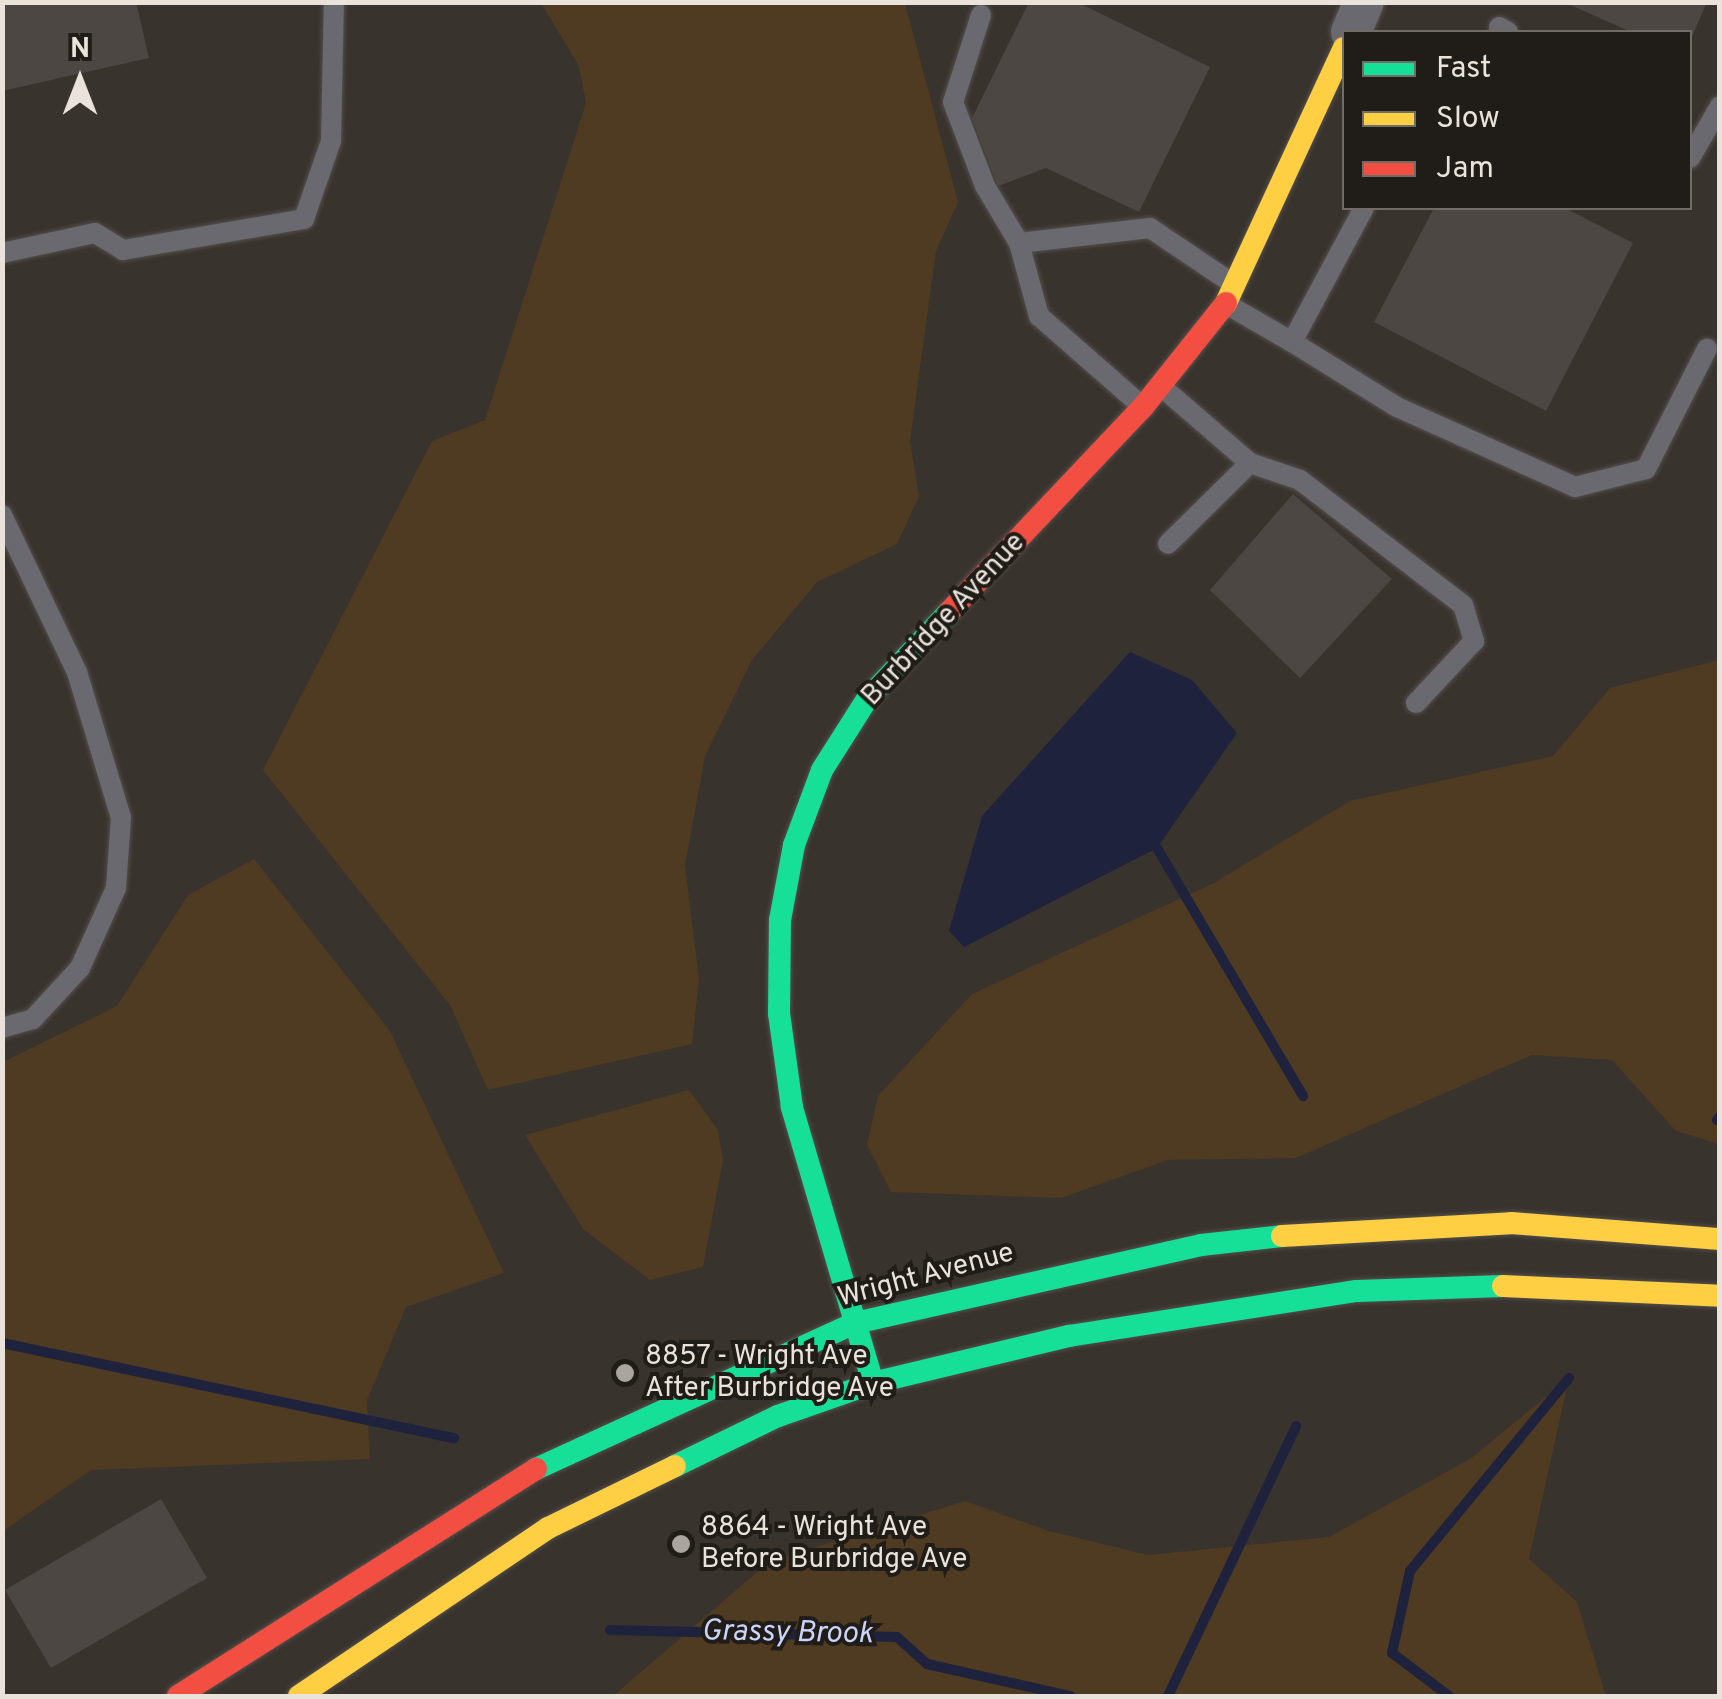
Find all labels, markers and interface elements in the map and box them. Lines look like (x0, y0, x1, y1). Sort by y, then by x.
north arrow (30, 30, 130, 130)
legend (1342, 30, 1692, 210)
text: N (70, 32, 90, 68)
text: Fast (1436, 51, 1491, 88)
text: Slow (1436, 101, 1500, 138)
text: Jam (1436, 151, 1494, 188)
street label: Burbridge Avenue (855, 526, 1033, 714)
street label: Wright Avenue (834, 1236, 1018, 1316)
place label: 8857 - Wright Ave After Burbridge Ave (645, 1340, 895, 1406)
marker: 8857 - Wright Ave After Burbridge Ave (614, 1362, 636, 1384)
place label: 8864 - Wright Ave Before Burbridge Ave (701, 1511, 968, 1577)
marker: 8864 - Wright Ave Before Burbridge Ave (670, 1533, 692, 1555)
water label: Grassy Brook (701, 1615, 873, 1653)

